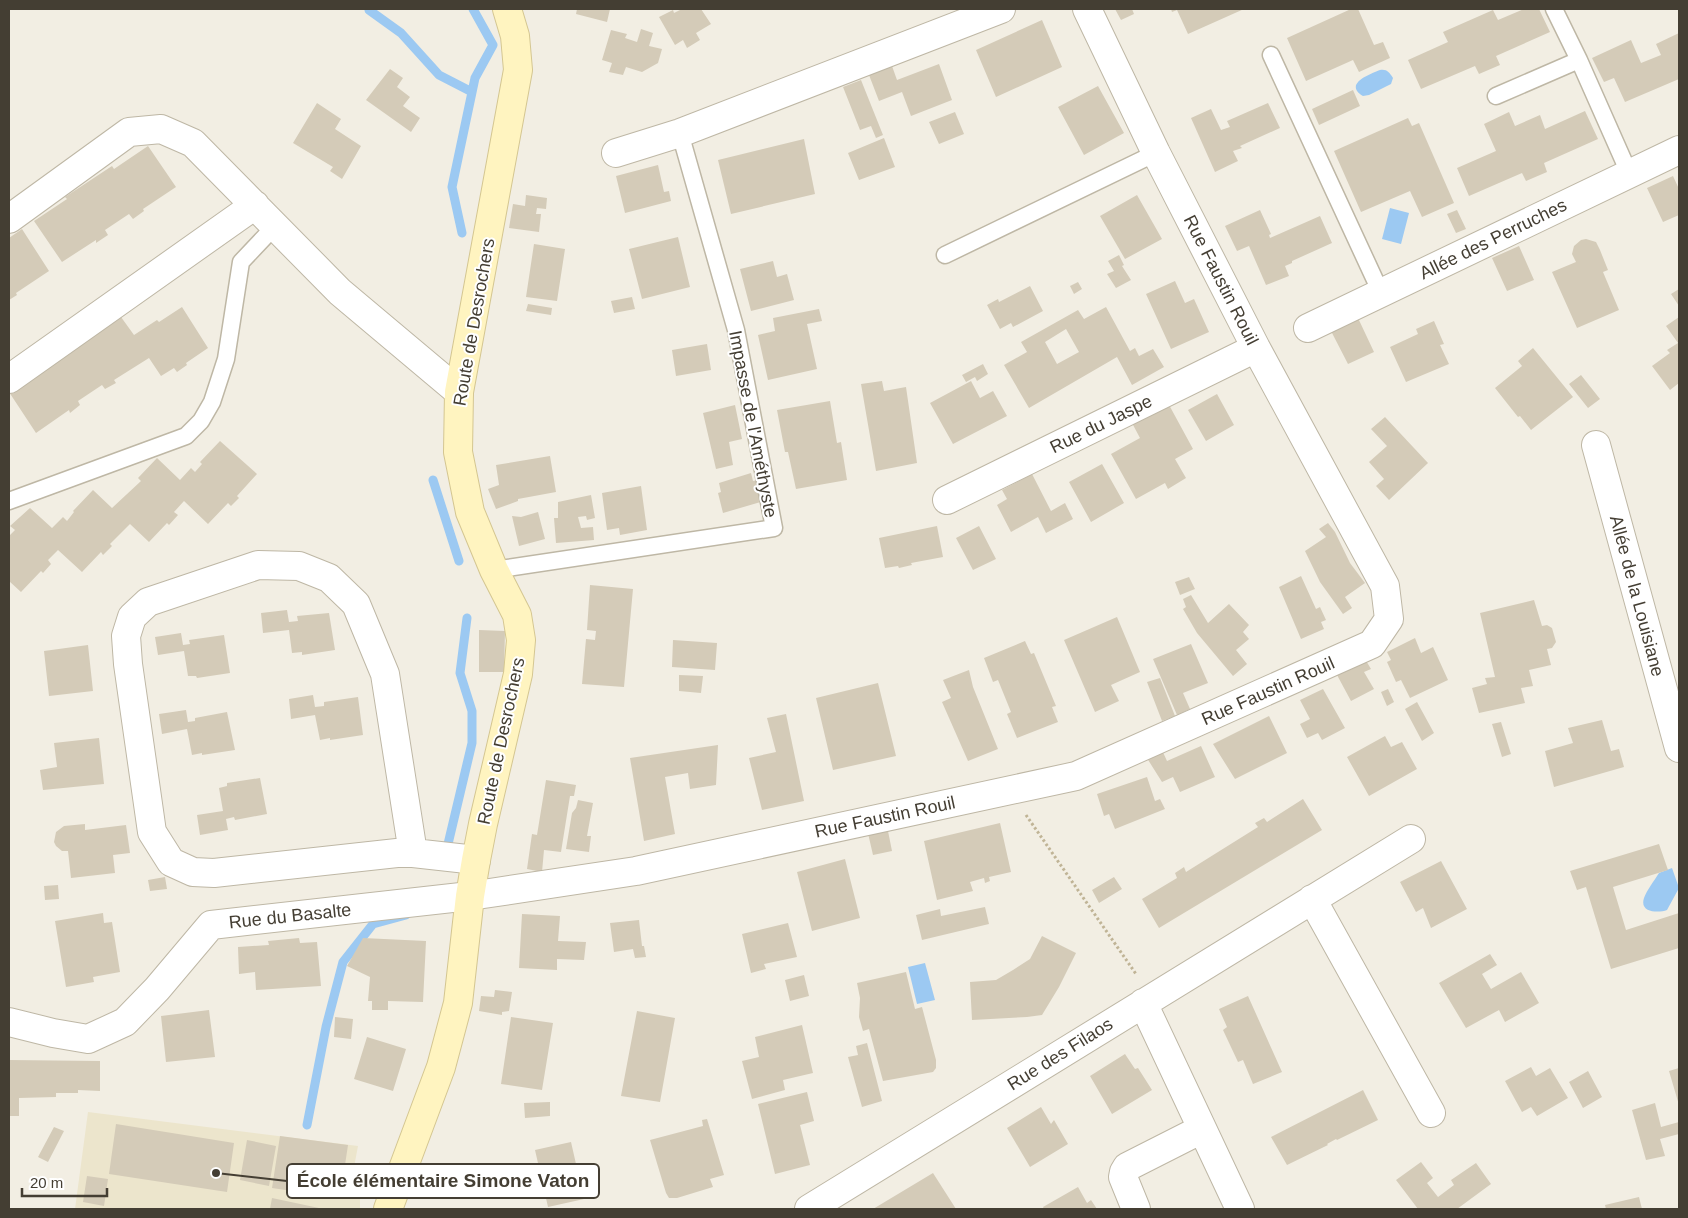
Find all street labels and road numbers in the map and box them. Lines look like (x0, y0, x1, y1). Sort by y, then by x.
street label: Allée des Perruches (1416, 195, 1570, 283)
street label: Rue Faustin Rouil (1180, 212, 1262, 348)
street label: Route de Desrochers (449, 237, 499, 407)
street label: Impasse de l'Améthyste (725, 329, 781, 519)
street label: Rue du Jaspe (1047, 391, 1155, 457)
street label: Allée de la Louisiane (1606, 513, 1668, 679)
street label: Rue Faustin Rouil (1199, 653, 1337, 729)
street label: Route de Desrochers (474, 656, 528, 826)
street label: Rue Faustin Rouil (813, 792, 957, 842)
street label: Rue du Basalte (228, 900, 352, 932)
street label: Rue des Filaos (1004, 1014, 1116, 1094)

